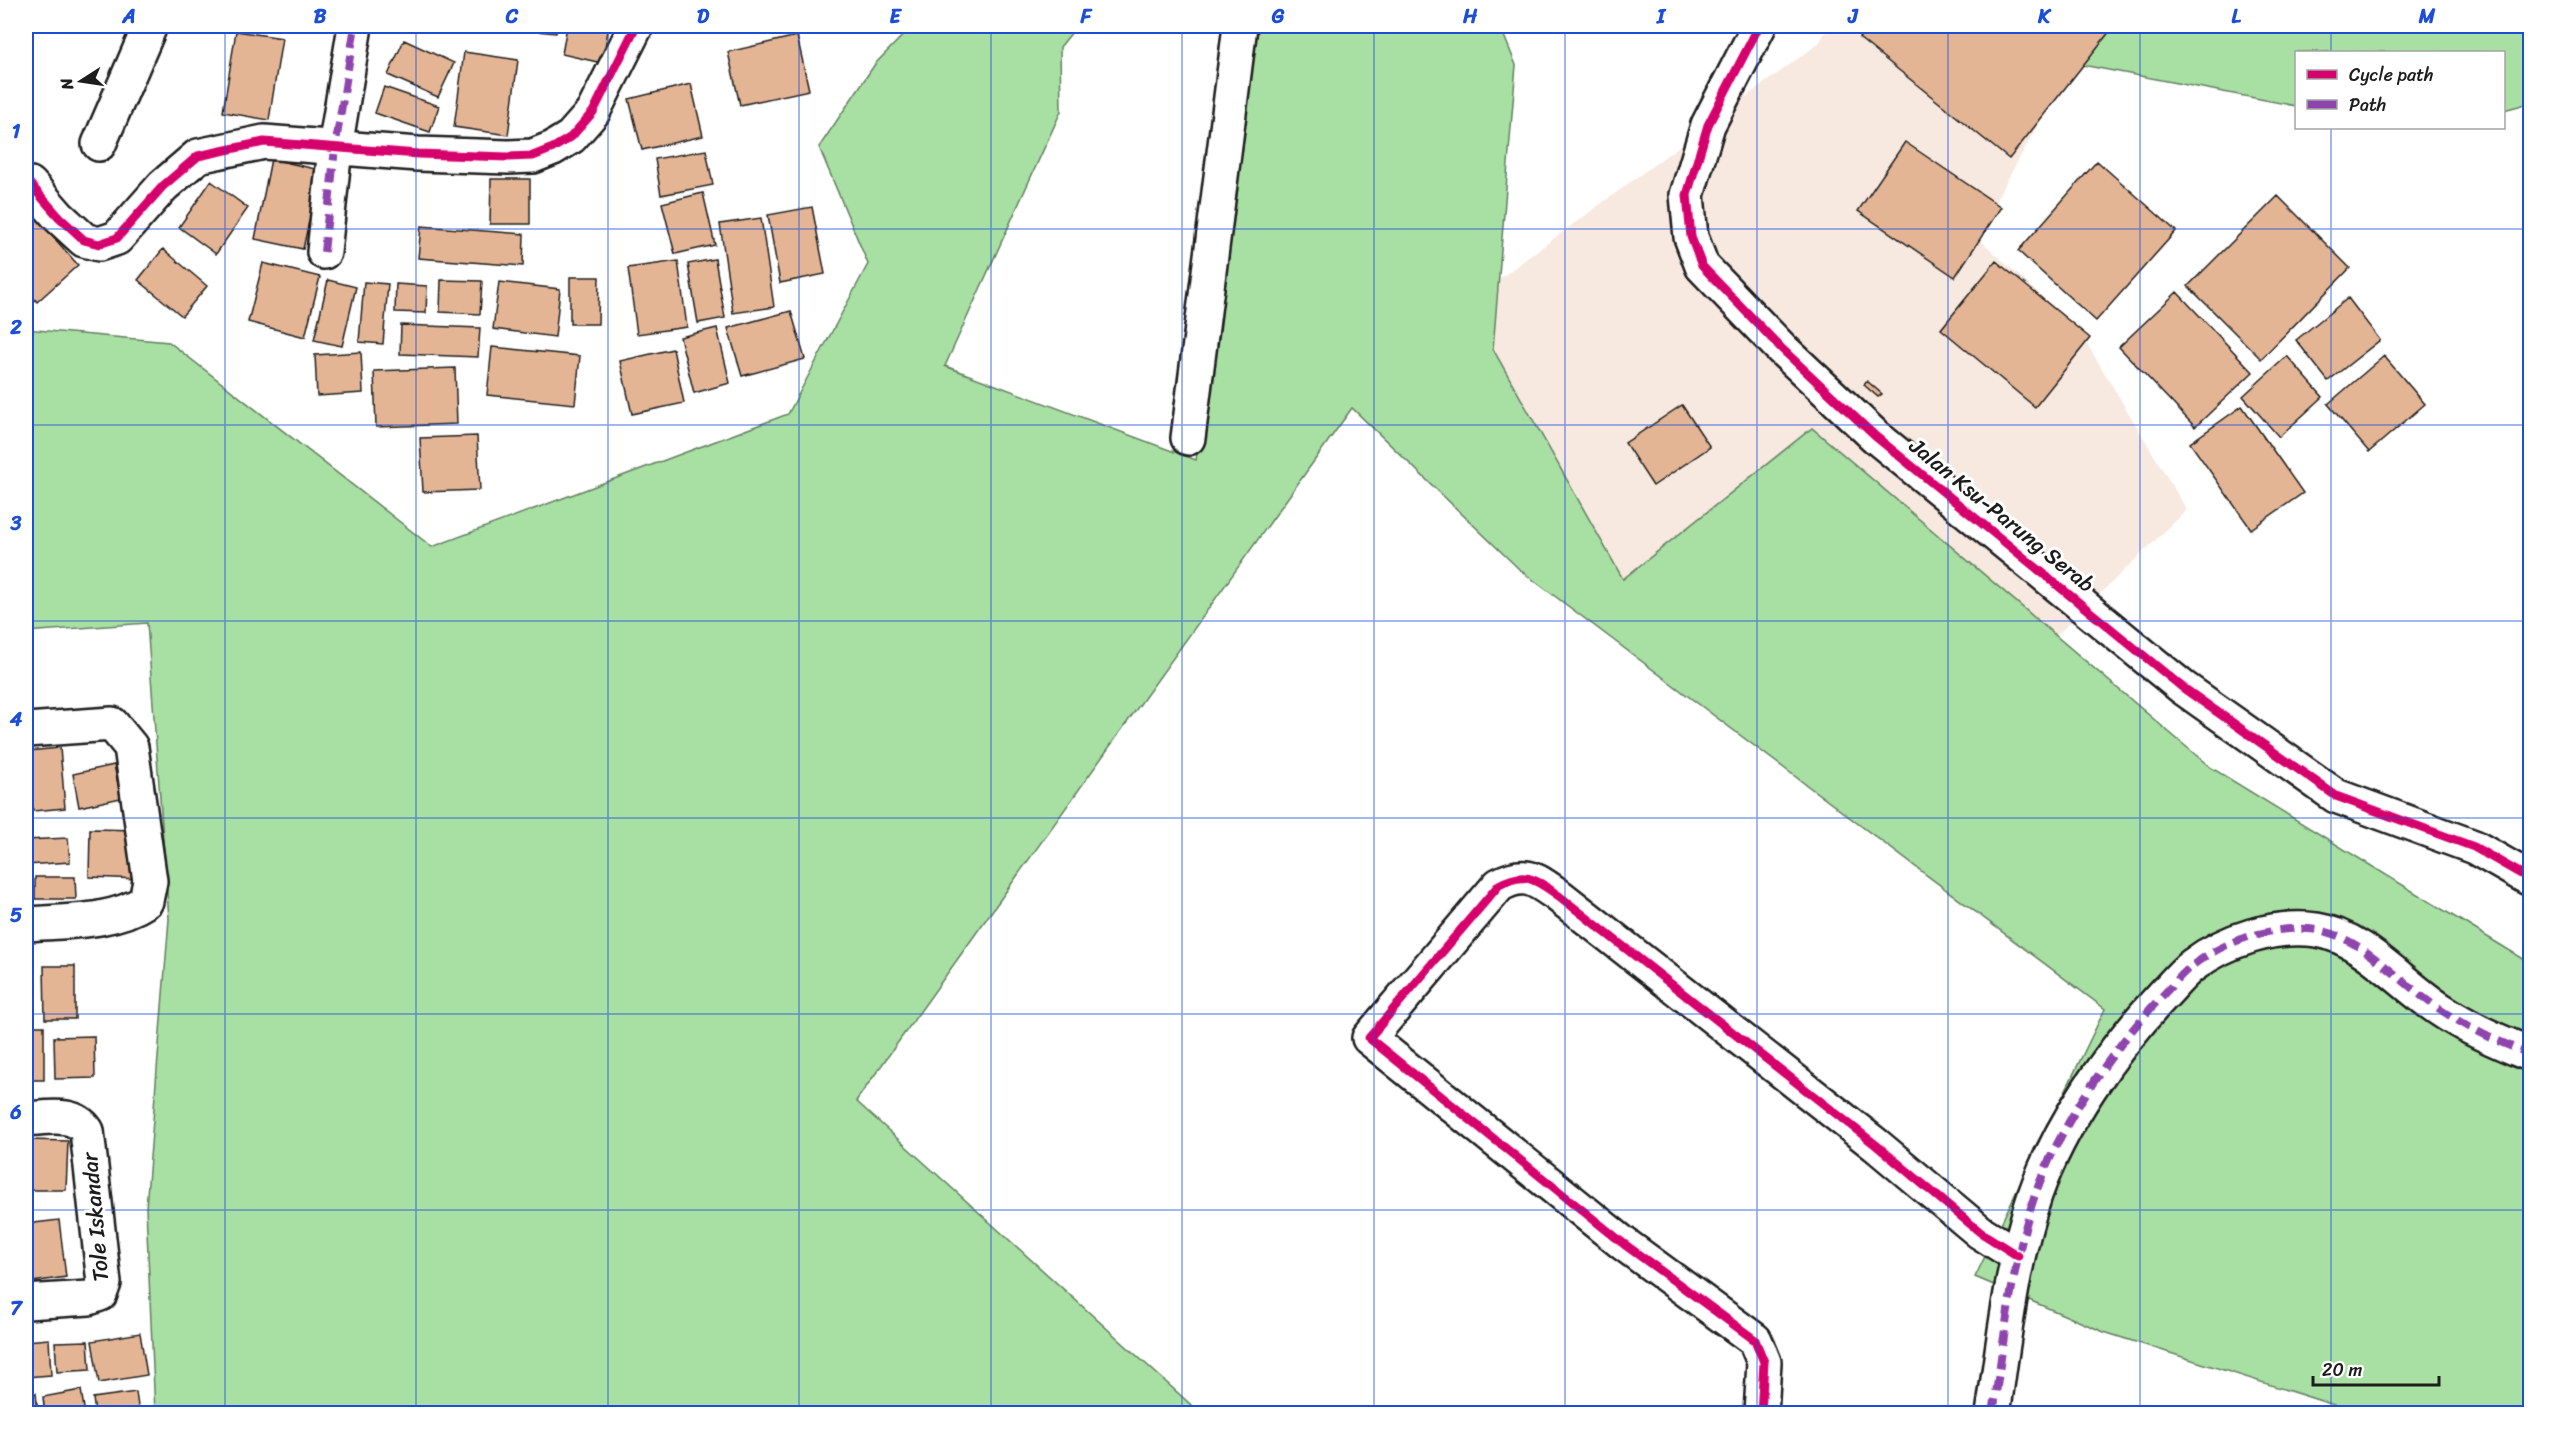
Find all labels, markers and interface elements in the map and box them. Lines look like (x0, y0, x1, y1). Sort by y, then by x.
text: A (121, 0, 136, 34)
text: B (314, 0, 327, 34)
text: C (505, 0, 519, 34)
text: D (697, 0, 710, 34)
text: E (889, 0, 902, 34)
text: F (1080, 0, 1093, 34)
text: G (1271, 0, 1285, 34)
text: H (1462, 0, 1478, 34)
text: I (1656, 0, 1667, 34)
text: J (1847, 0, 1859, 34)
text: K (2037, 0, 2052, 34)
text: L (2231, 0, 2241, 34)
text: M (2418, 0, 2436, 34)
north arrow (51, 51, 111, 111)
legend (2295, 51, 2505, 129)
text: Cycle path (2349, 59, 2433, 91)
text: N (51, 75, 82, 93)
text: Path (2349, 89, 2386, 121)
text: 1 (12, 114, 21, 149)
text: 2 (9, 310, 22, 345)
street label: Jalan Ksu-Parung Serab (1900, 427, 2104, 603)
text: 3 (10, 506, 22, 541)
text: 4 (9, 702, 23, 737)
text: 5 (10, 898, 22, 933)
text: 6 (9, 1095, 22, 1130)
street label: Tole Iskandar (70, 1150, 120, 1283)
text: 7 (10, 1291, 23, 1326)
scale bar (2313, 1349, 2439, 1387)
text: 20 m (2322, 1354, 2362, 1386)

